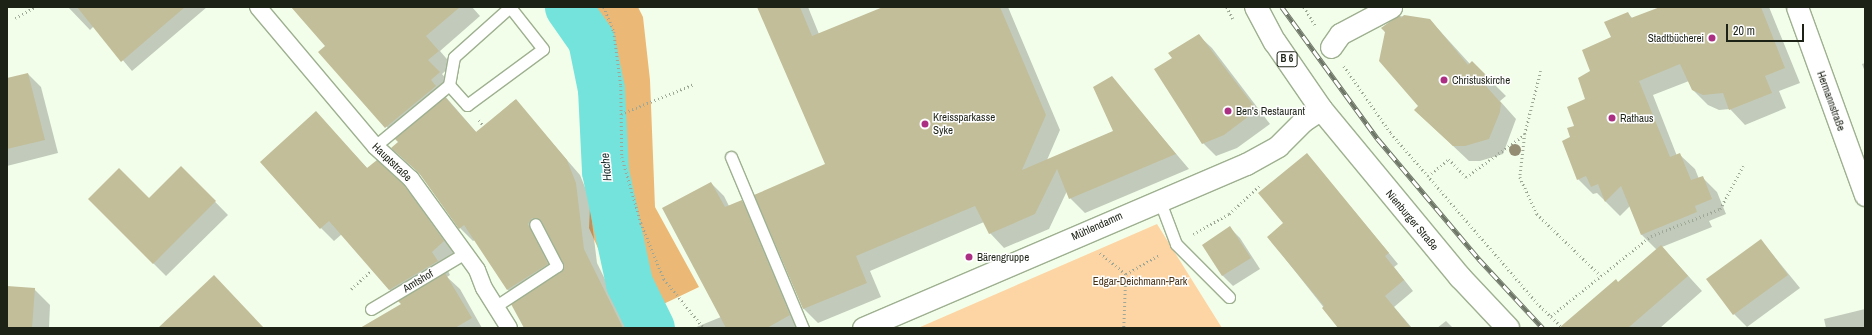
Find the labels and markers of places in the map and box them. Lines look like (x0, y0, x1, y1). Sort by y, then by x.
place label: Stadtbücherei (1648, 31, 1704, 45)
marker: Stadtbücherei (1707, 33, 1717, 43)
place label: Christuskirche (1452, 73, 1510, 87)
marker: Christuskirche (1439, 75, 1449, 85)
place label: Ben's Restaurant (1236, 104, 1305, 118)
marker: Ben's Restaurant (1223, 106, 1233, 116)
place label: Kreissparkasse Syke (933, 111, 995, 137)
place label: Rathaus (1620, 111, 1654, 125)
marker: Rathaus (1607, 113, 1617, 123)
marker: Kreissparkasse Syke (920, 119, 930, 129)
place label: Bärengruppe (977, 250, 1029, 264)
marker: Bärengruppe (964, 252, 974, 262)

